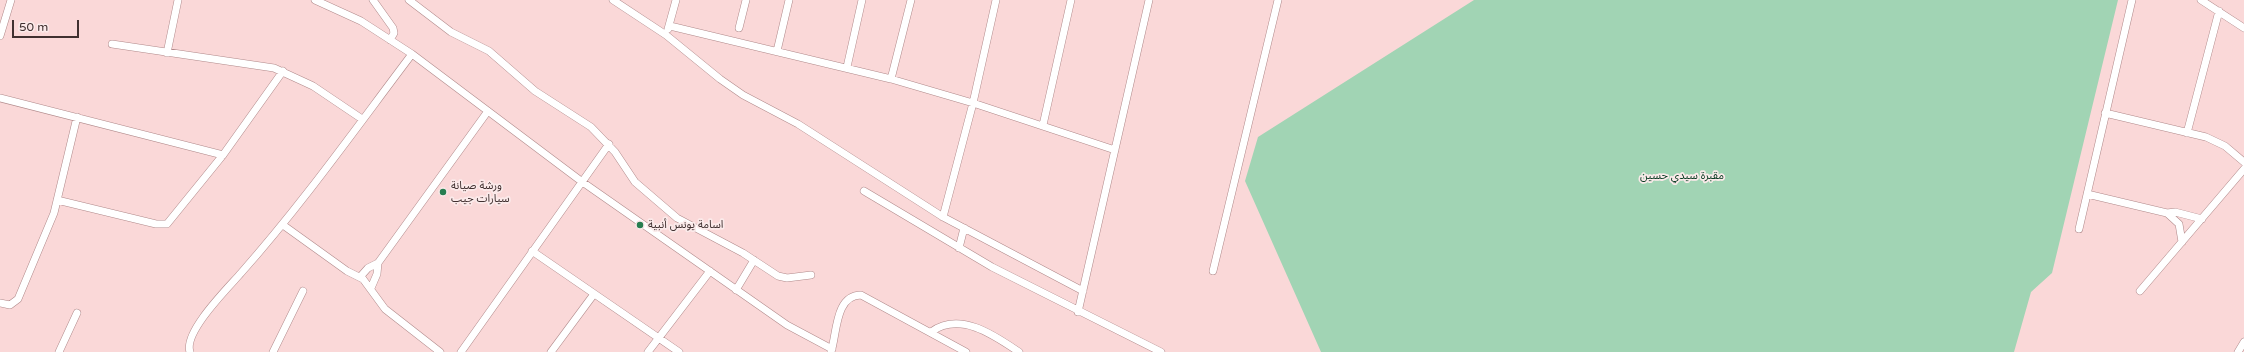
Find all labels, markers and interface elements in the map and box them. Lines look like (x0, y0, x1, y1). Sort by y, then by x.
scale bar (14, 12, 81, 38)
text: 50 m (19, 20, 48, 34)
park label: مقبرة سيدي حسين (1640, 169, 1724, 183)
place label: ورشة صيانة سيارات جيب (451, 179, 510, 205)
marker: ورشة صيانة سيارات جيب (438, 187, 448, 197)
place label: اسامة يونس أنبية (648, 218, 723, 232)
marker: اسامة يونس أنبية (635, 220, 645, 230)

